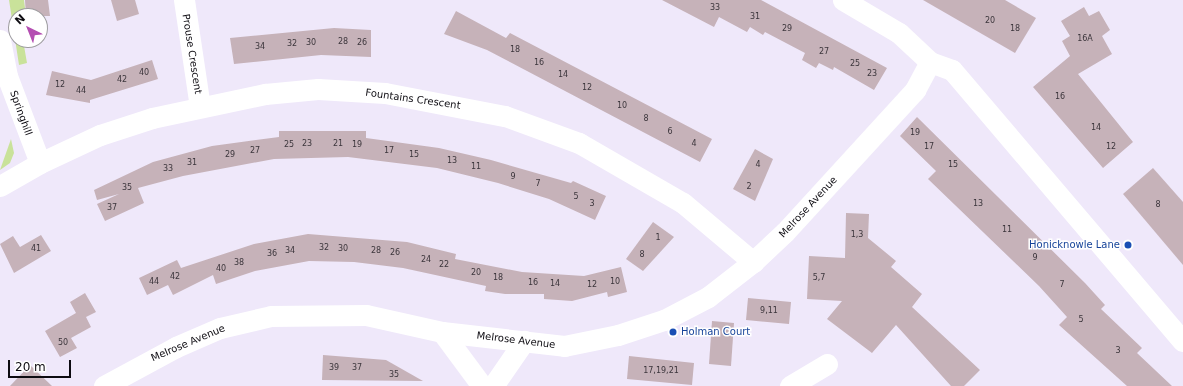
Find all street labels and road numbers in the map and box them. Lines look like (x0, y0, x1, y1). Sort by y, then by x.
street label: Prouse Crescent (180, 13, 204, 95)
street label: Fountains Crescent (365, 86, 461, 112)
street label: Springhill (7, 89, 35, 137)
street label: Melrose Avenue (777, 174, 839, 240)
street label: Melrose Avenue (149, 322, 227, 364)
street label: Melrose Avenue (476, 329, 556, 351)

